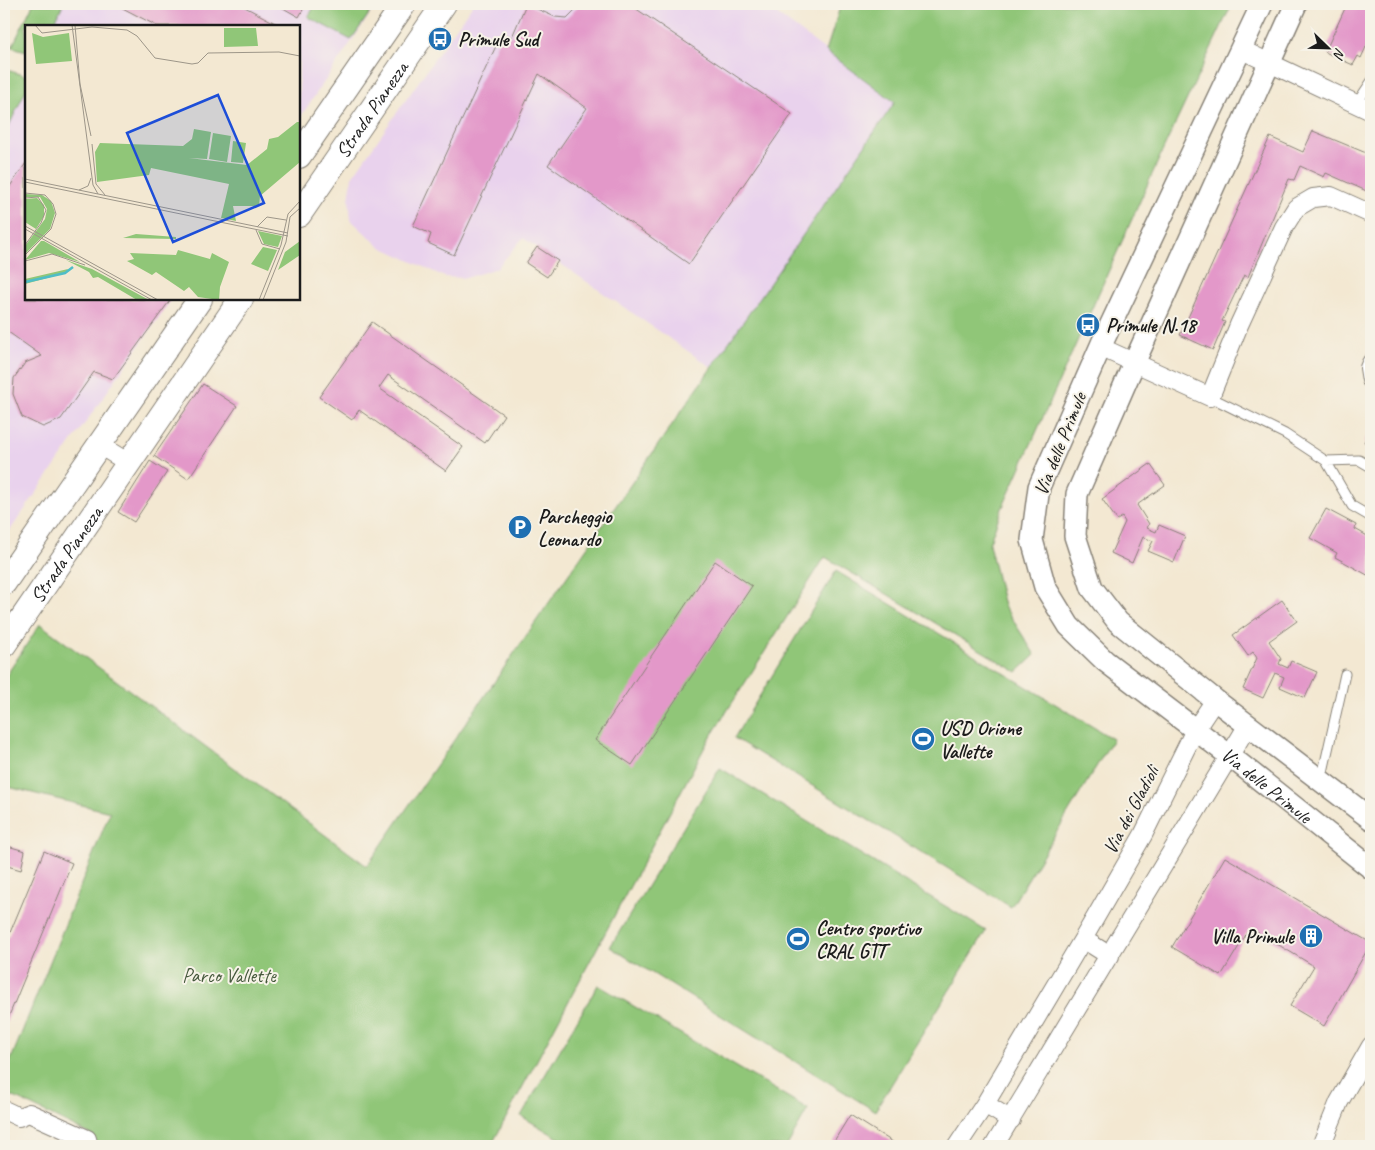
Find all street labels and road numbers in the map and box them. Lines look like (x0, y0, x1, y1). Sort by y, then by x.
street label: Strada Pianezza (330, 55, 414, 163)
street label: Via delle Primule (1028, 388, 1092, 499)
street label: Strada Pianezza (24, 500, 109, 607)
street label: Via delle Primule (1216, 741, 1318, 830)
street label: Via dei Gladioli (1097, 760, 1166, 858)

